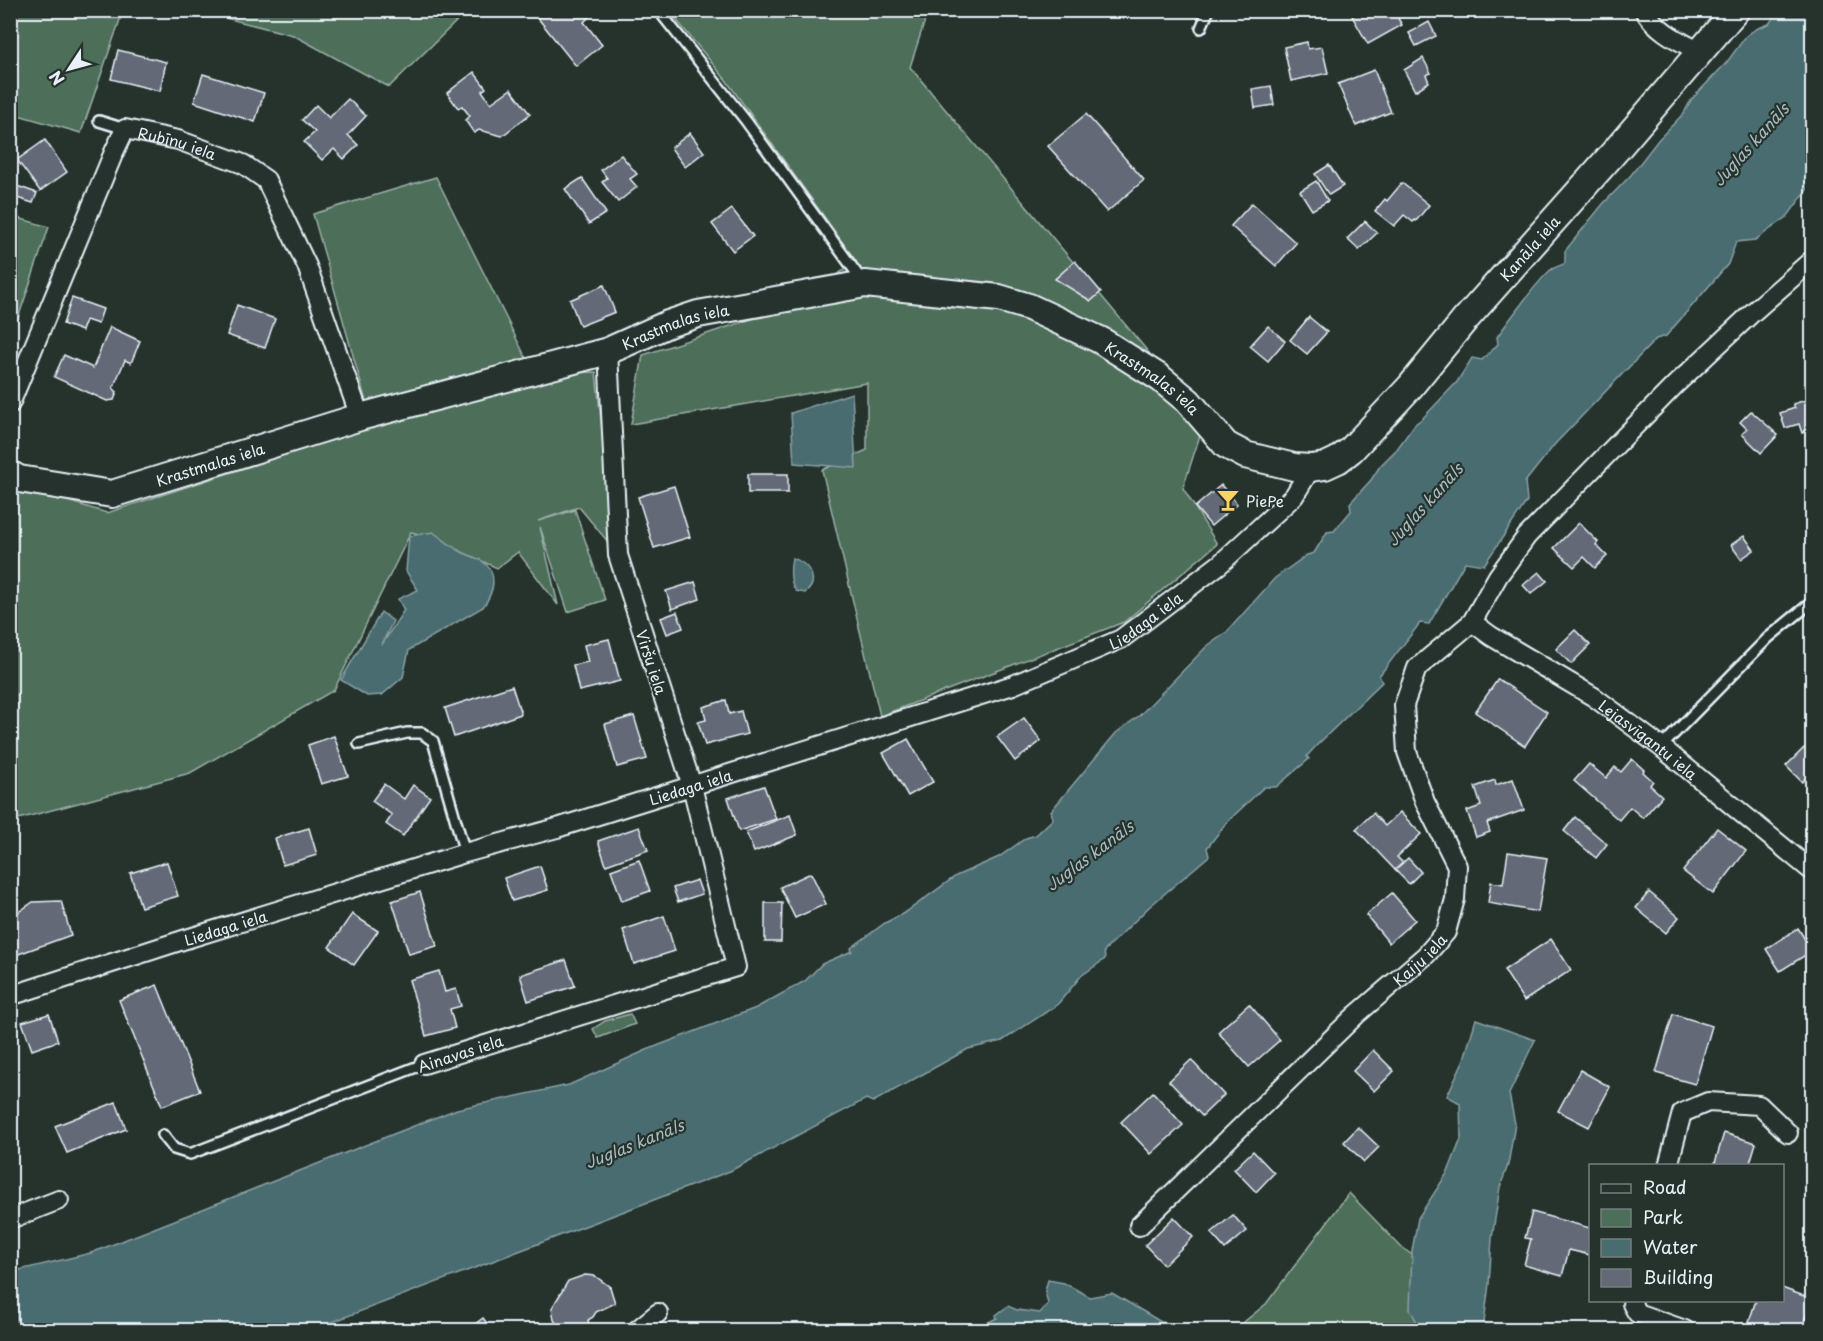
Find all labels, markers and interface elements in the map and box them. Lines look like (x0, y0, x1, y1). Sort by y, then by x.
north arrow (39, 39, 99, 99)
text: N (43, 66, 69, 91)
water label: Juglas kanāls (1706, 96, 1795, 191)
street label: Rubīnu iela (136, 120, 220, 165)
street label: Kanāla iela (1494, 209, 1565, 286)
street label: Krastmalas iela (618, 297, 731, 355)
street label: Krastmalas iela (1101, 335, 1206, 419)
street label: Krastmalas iela (153, 436, 268, 491)
water label: Juglas kanāls (1380, 456, 1469, 551)
bar icon: PiePe (1215, 487, 1241, 513)
place label: PiePe (1246, 489, 1284, 512)
street label: Liedaga iela (1105, 586, 1186, 654)
street label: Viršu iela (631, 627, 673, 698)
street label: Lejasvīgantu iela (1594, 693, 1703, 785)
street label: Liedaga iela (646, 762, 735, 810)
water label: Juglas kanāls (1040, 813, 1139, 896)
street label: Liedaga iela (181, 903, 269, 951)
street label: Kaiju iela (1387, 927, 1452, 991)
street label: Ainavas iela (415, 1028, 505, 1078)
water label: Juglas kanāls (581, 1112, 689, 1174)
legend (1589, 1164, 1784, 1302)
text: Road (1643, 1173, 1687, 1200)
text: Park (1643, 1203, 1683, 1230)
text: Water (1643, 1233, 1698, 1260)
text: Building (1643, 1263, 1713, 1290)

